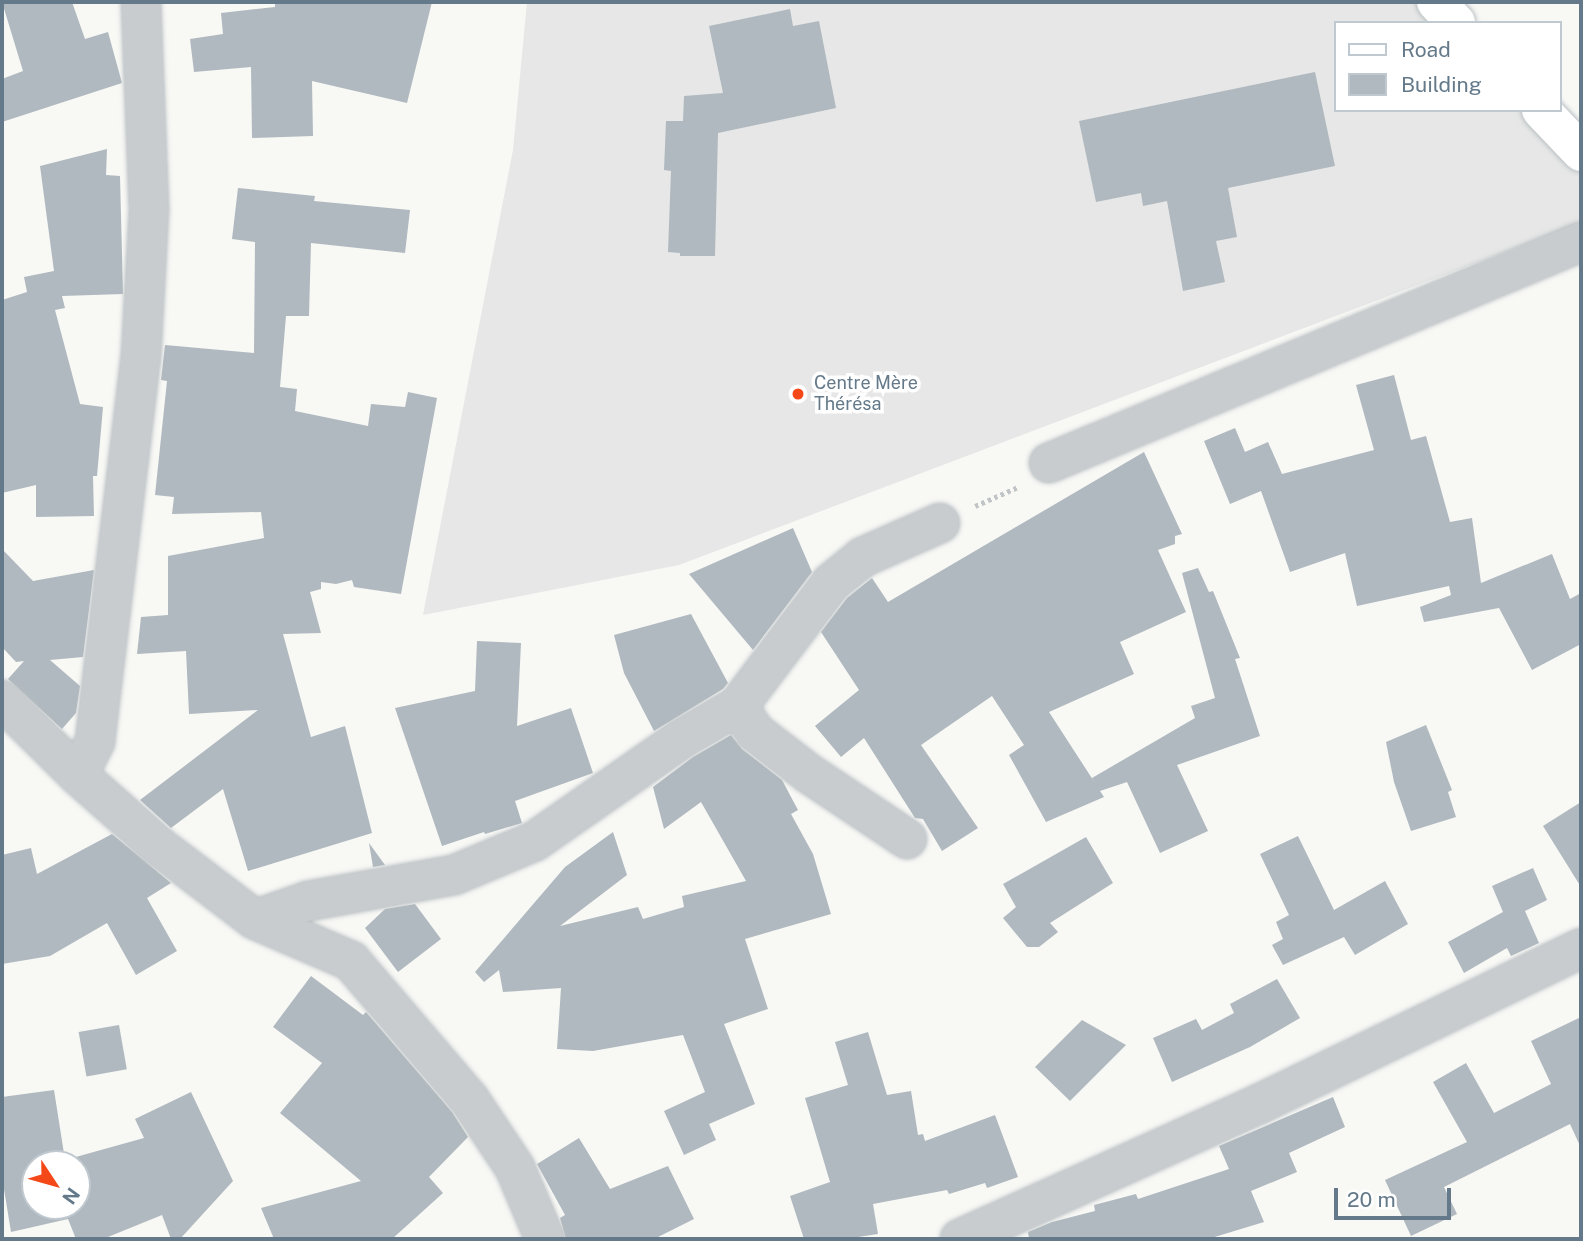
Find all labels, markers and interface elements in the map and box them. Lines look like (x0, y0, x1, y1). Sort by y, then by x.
legend (1334, 21, 1562, 112)
text: Road (1401, 37, 1451, 62)
text: Building (1401, 72, 1482, 97)
place label: Centre Mère Thérésa (814, 373, 918, 416)
marker: Centre Mère Thérésa (788, 384, 808, 404)
north arrow (21, 1150, 91, 1220)
scale bar (1338, 1174, 1455, 1218)
text: N (58, 1184, 85, 1209)
text: 20 m (1347, 1187, 1396, 1212)

